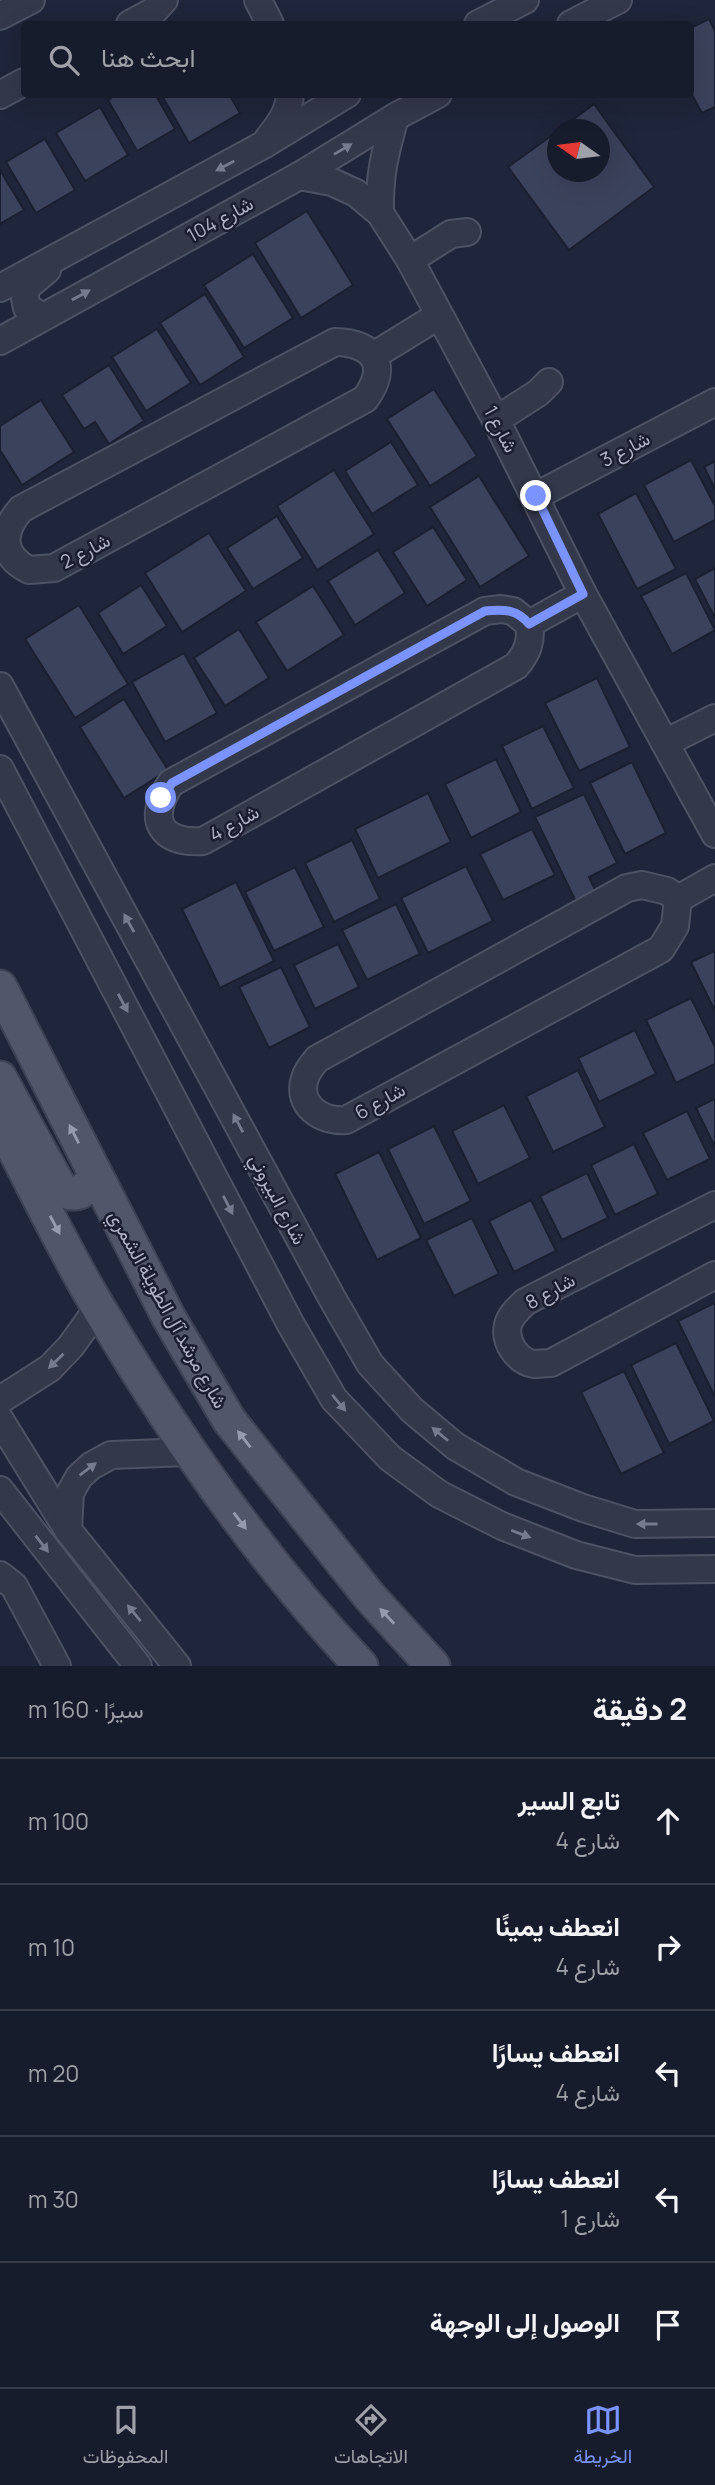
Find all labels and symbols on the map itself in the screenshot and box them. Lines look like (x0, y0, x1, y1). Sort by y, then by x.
north arrow (547, 119, 610, 182)
one-way arrow (334, 142, 353, 155)
one-way arrow (214, 159, 234, 171)
street label: شارع 104 (182, 190, 258, 248)
one-way arrow (71, 289, 90, 301)
street label: شارع 1 (478, 401, 524, 457)
street label: شارع 3 (596, 425, 654, 473)
route end (520, 480, 551, 511)
street label: شارع 2 (56, 527, 114, 575)
route start (145, 782, 176, 813)
street label: شارع 4 (204, 799, 264, 847)
one-way arrow (123, 914, 135, 933)
one-way arrow (118, 993, 129, 1013)
street label: شارع 6 (350, 1077, 410, 1125)
one-way arrow (232, 1113, 244, 1133)
one-way arrow (68, 1124, 79, 1144)
street label: شارع البيروني (241, 1149, 313, 1250)
one-way arrow (222, 1195, 234, 1215)
street label: شارع مرشد آل الطويلة الشمري (100, 1205, 233, 1414)
one-way arrow (48, 1216, 60, 1236)
street label: شارع 8 (520, 1267, 580, 1315)
one-way arrow (48, 1353, 65, 1369)
one-way arrow (331, 1394, 347, 1412)
one-way arrow (432, 1427, 449, 1442)
one-way arrow (238, 1430, 252, 1448)
one-way arrow (79, 1462, 97, 1477)
one-way arrow (233, 1512, 248, 1530)
one-way arrow (636, 1518, 658, 1529)
one-way arrow (511, 1528, 532, 1539)
one-way arrow (35, 1534, 50, 1552)
one-way arrow (127, 1604, 142, 1621)
one-way arrow (379, 1607, 395, 1625)

